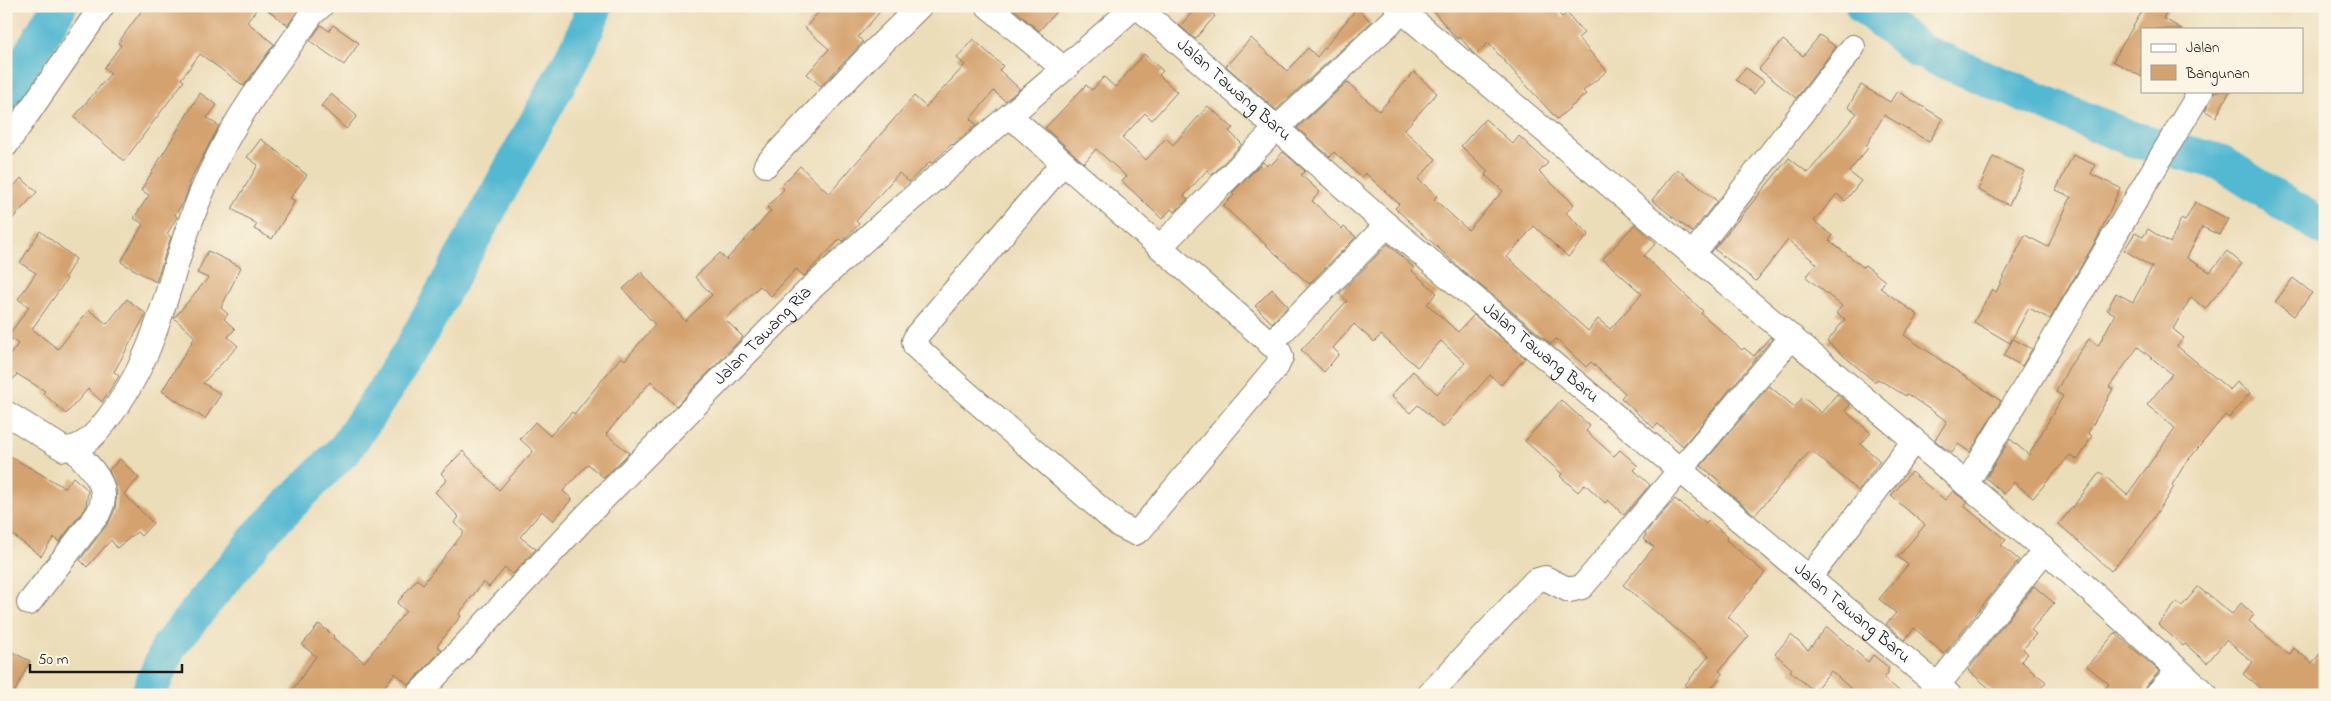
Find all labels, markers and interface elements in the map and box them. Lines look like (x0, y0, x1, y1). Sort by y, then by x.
legend (2141, 28, 2304, 92)
street label: Jalan Tawang Baru (1170, 33, 1297, 148)
text: Jalan (2186, 37, 2219, 59)
text: Bangunan (2185, 63, 2250, 86)
street label: Jalan Tawang Ria (708, 281, 819, 392)
street label: Jalan Tawang Baru (1476, 296, 1604, 410)
street label: Jalan Tawang Baru (1787, 557, 1916, 670)
scale bar (30, 641, 182, 673)
text: 50 m (38, 649, 69, 671)

